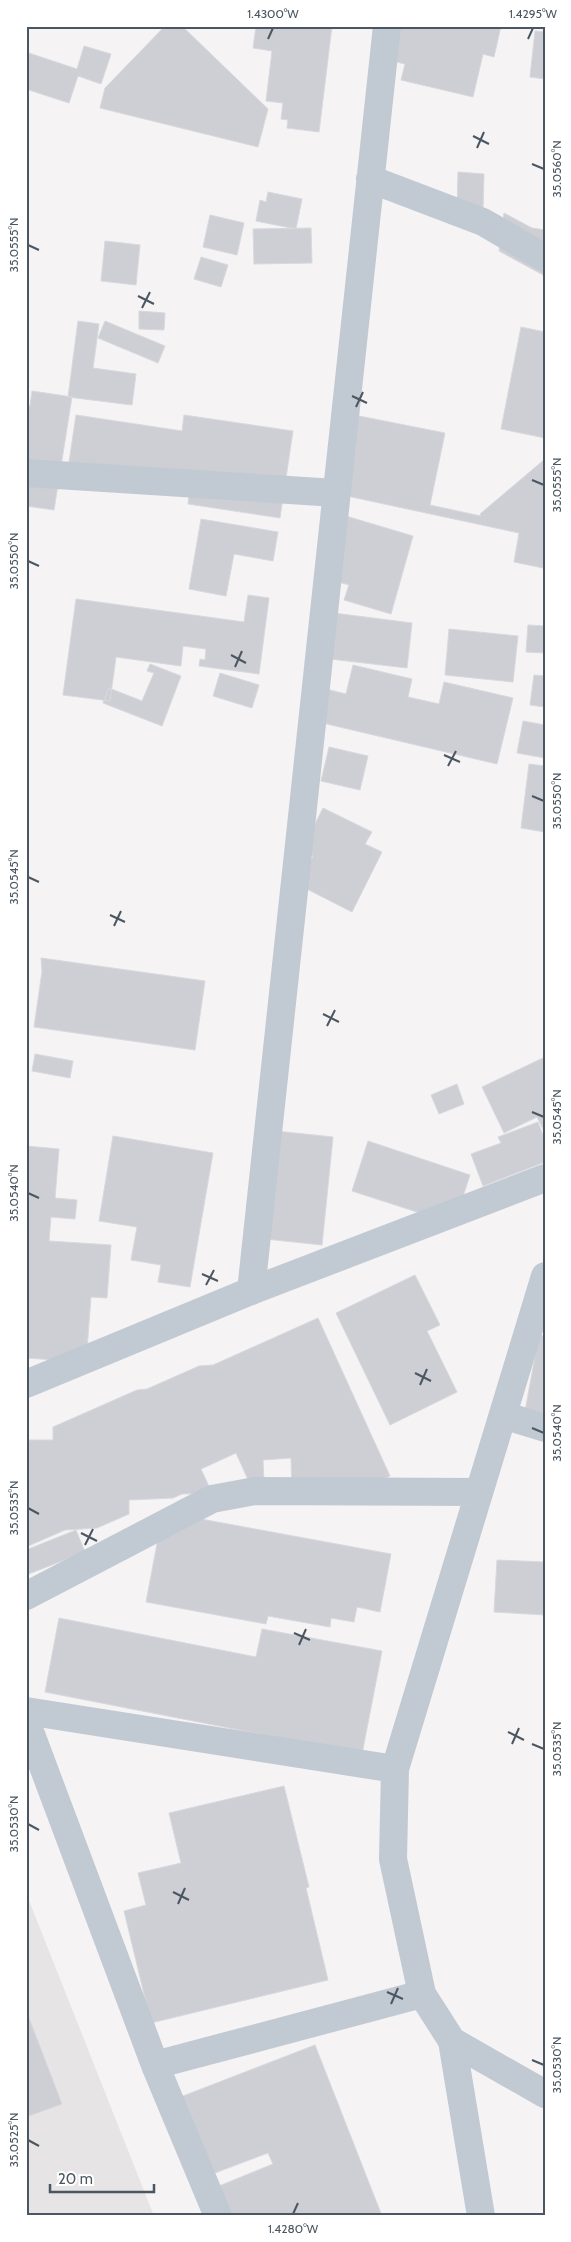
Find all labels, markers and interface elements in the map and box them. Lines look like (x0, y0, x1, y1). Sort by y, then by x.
text: 1.4300°W (247, 6, 299, 21)
text: 1.4295°W (509, 6, 558, 21)
text: 35.0560°N (549, 140, 564, 198)
text: 35.0555°N (6, 217, 21, 273)
text: 35.0555°N (549, 457, 564, 513)
text: 35.0550°N (6, 533, 21, 589)
text: 35.0550°N (549, 773, 564, 829)
text: 35.0545°N (6, 849, 21, 905)
text: 35.0545°N (549, 1089, 564, 1145)
text: 35.0540°N (6, 1164, 21, 1222)
text: 35.0540°N (549, 1404, 564, 1462)
text: 35.0535°N (6, 1480, 21, 1536)
text: 35.0535°N (549, 1721, 564, 1777)
text: 35.0530°N (6, 1796, 21, 1852)
text: 35.0530°N (549, 2037, 564, 2093)
text: 35.0525°N (6, 2113, 21, 2167)
scale bar (50, 2162, 154, 2194)
text: 20 m (58, 2170, 93, 2188)
text: 1.4280°W (268, 2221, 319, 2236)

